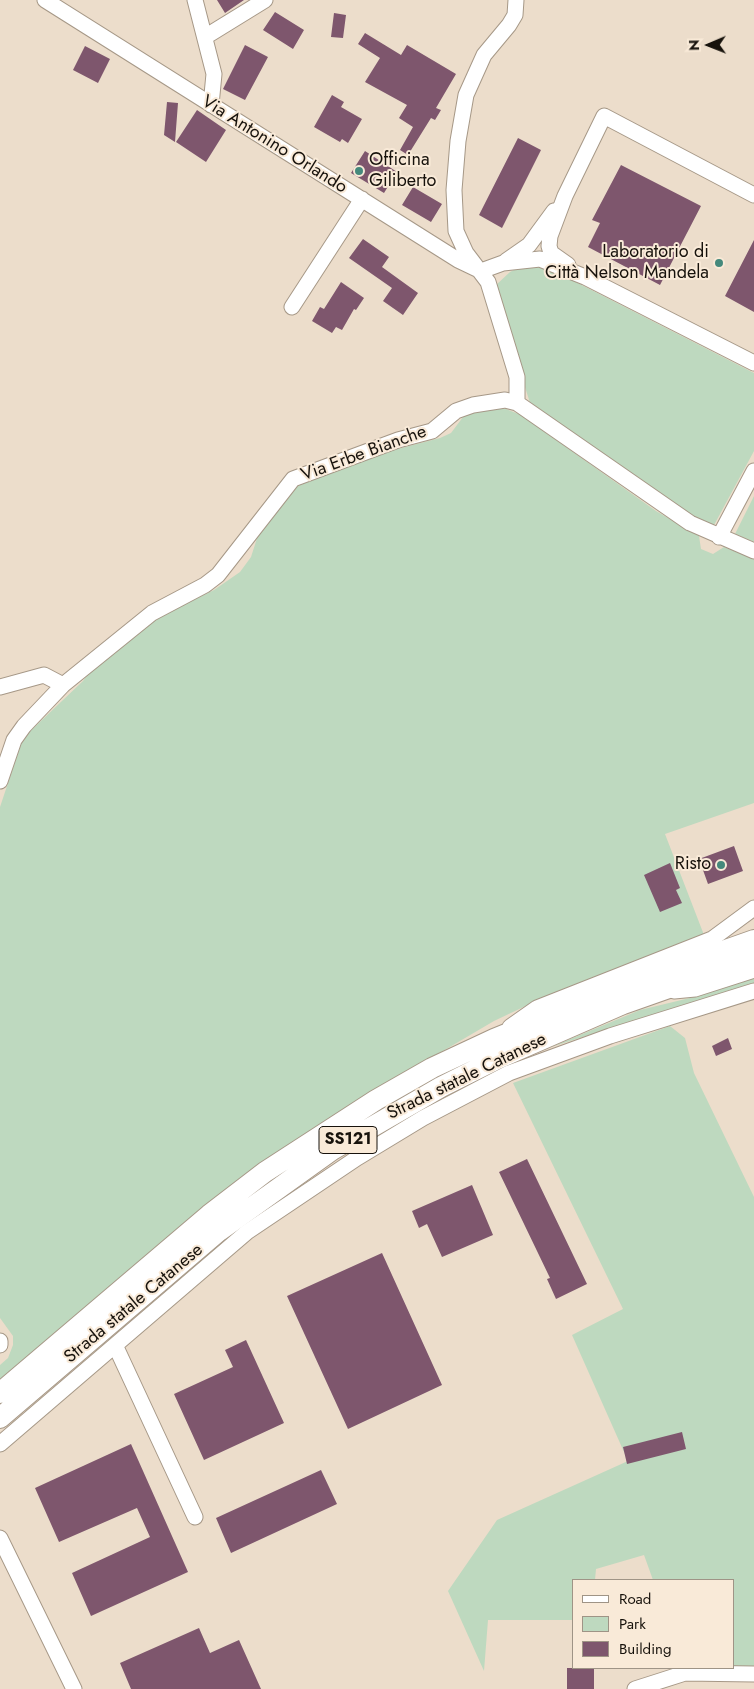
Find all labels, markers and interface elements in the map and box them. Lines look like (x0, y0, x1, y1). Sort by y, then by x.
north arrow (684, 20, 734, 70)
text: N (684, 40, 704, 51)
street label: Via Antonino Orlando (197, 91, 351, 199)
place label: Officina Giliberto (369, 150, 436, 192)
marker: Officina Giliberto (353, 165, 365, 177)
place label: Laboratorio di Città Nelson Mandela (545, 242, 709, 284)
marker: Laboratorio di Città Nelson Mandela (713, 257, 725, 269)
street label: Via Erbe Bianche (298, 421, 430, 487)
place label: Risto (675, 854, 711, 876)
marker: Risto (715, 859, 727, 871)
street label: Strada statale Catanese (384, 1029, 550, 1125)
road number: SS121 (319, 1126, 377, 1154)
street label: Strada statale Catanese (60, 1240, 208, 1368)
legend (572, 1579, 734, 1669)
text: Road (619, 1588, 651, 1610)
text: Park (619, 1613, 646, 1635)
text: Building (619, 1638, 671, 1660)

